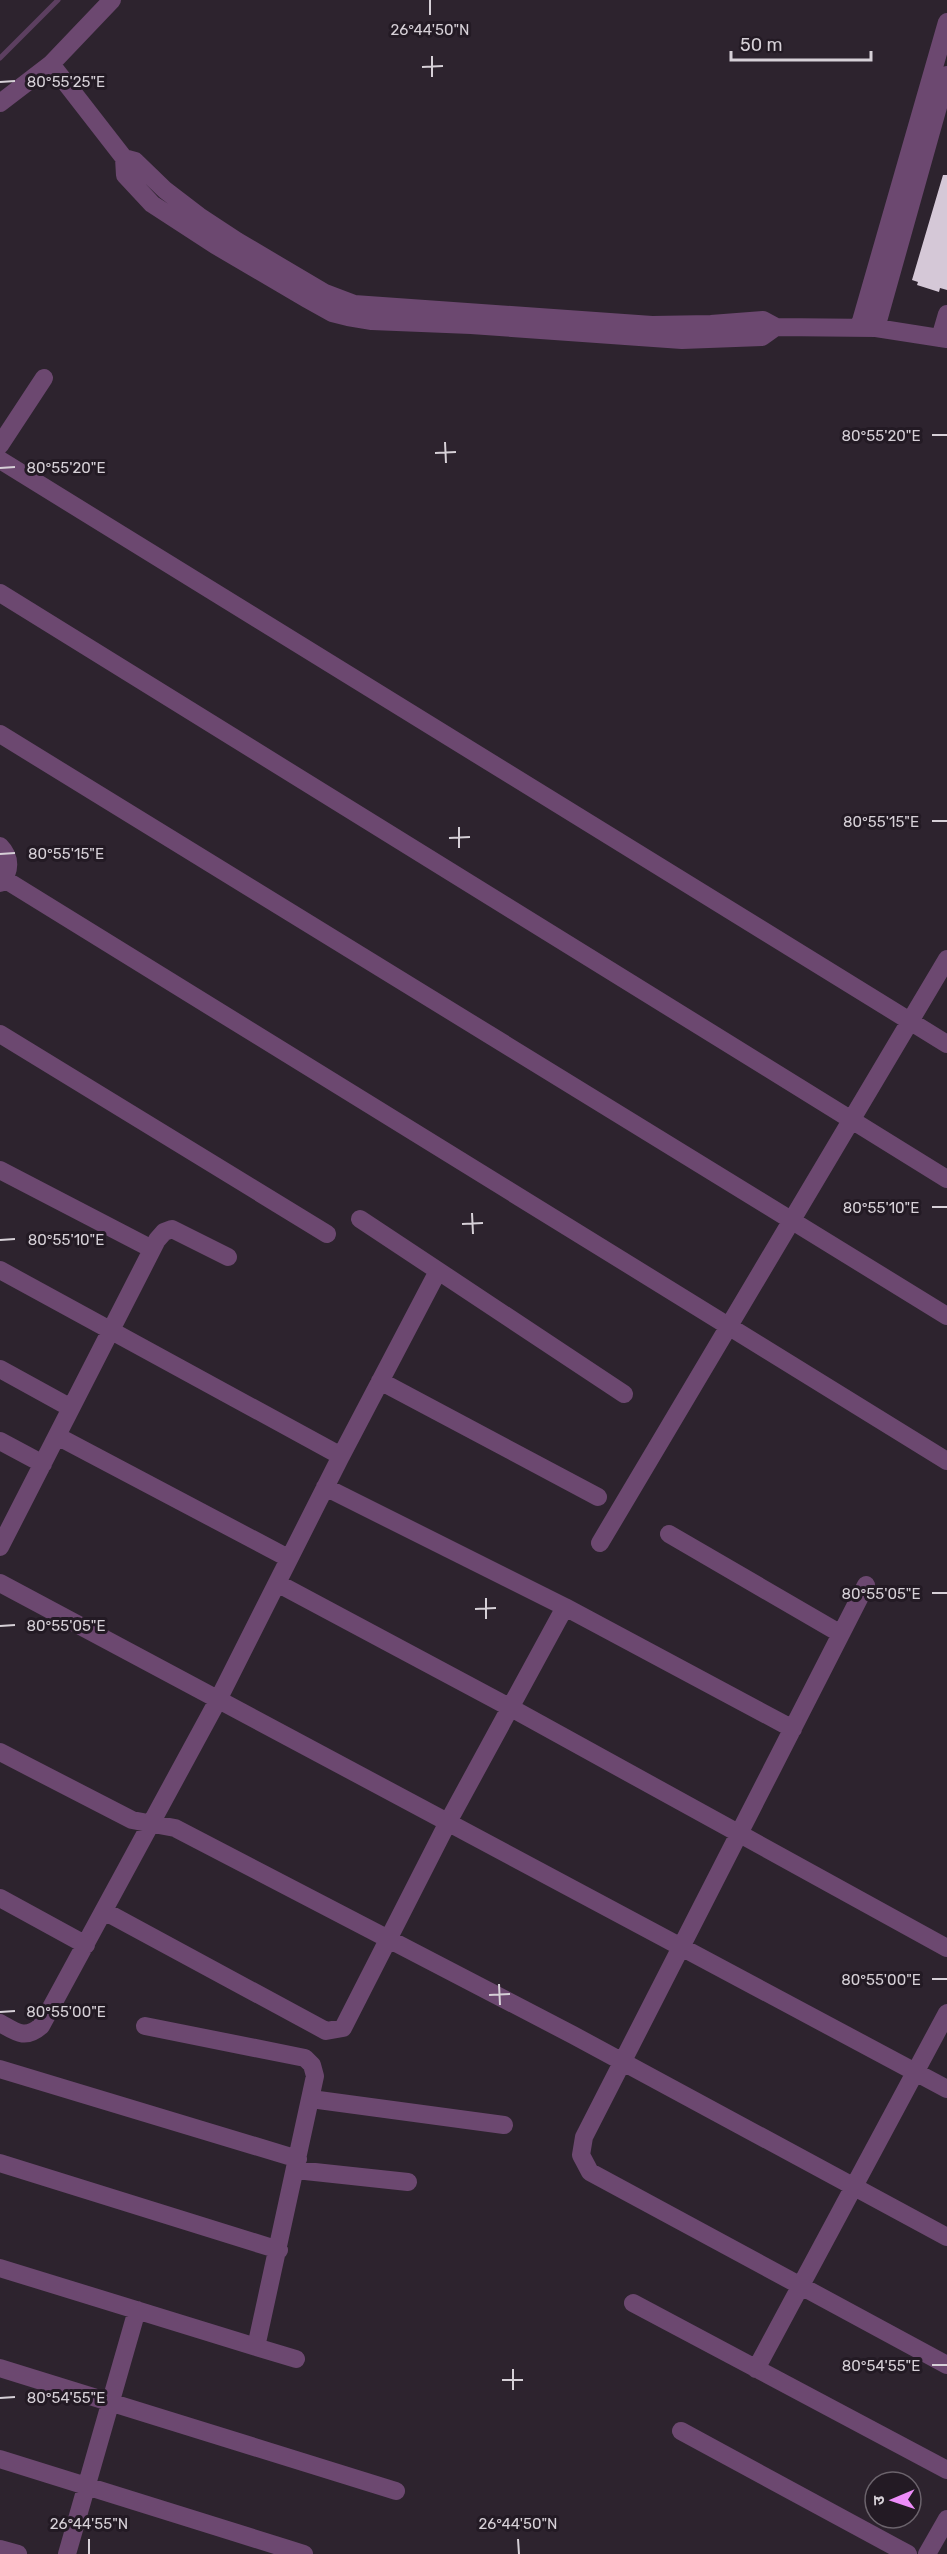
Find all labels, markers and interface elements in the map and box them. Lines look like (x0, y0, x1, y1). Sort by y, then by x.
text: 26°44'50"N (390, 21, 470, 39)
scale bar (731, 24, 870, 62)
text: 50 m (740, 34, 783, 56)
text: 80°55'25"E (27, 73, 105, 91)
text: 80°55'20"E (841, 427, 921, 445)
text: 80°55'20"E (26, 459, 106, 477)
text: 80°55'15"E (843, 813, 919, 831)
text: 80°55'15"E (28, 845, 104, 863)
text: 80°55'10"E (843, 1199, 919, 1217)
text: 80°55'10"E (28, 1231, 104, 1249)
text: 80°55'05"E (841, 1585, 921, 1603)
text: 80°55'05"E (26, 1617, 106, 1635)
text: 80°55'00"E (841, 1971, 921, 1989)
text: 80°55'00"E (26, 2003, 106, 2021)
text: 80°54'55"E (842, 2357, 920, 2375)
text: 80°54'55"E (27, 2389, 105, 2407)
north arrow (863, 2470, 923, 2530)
text: उ (869, 2495, 888, 2506)
text: 26°44'55"N (50, 2515, 128, 2533)
text: 26°44'50"N (478, 2515, 558, 2533)

